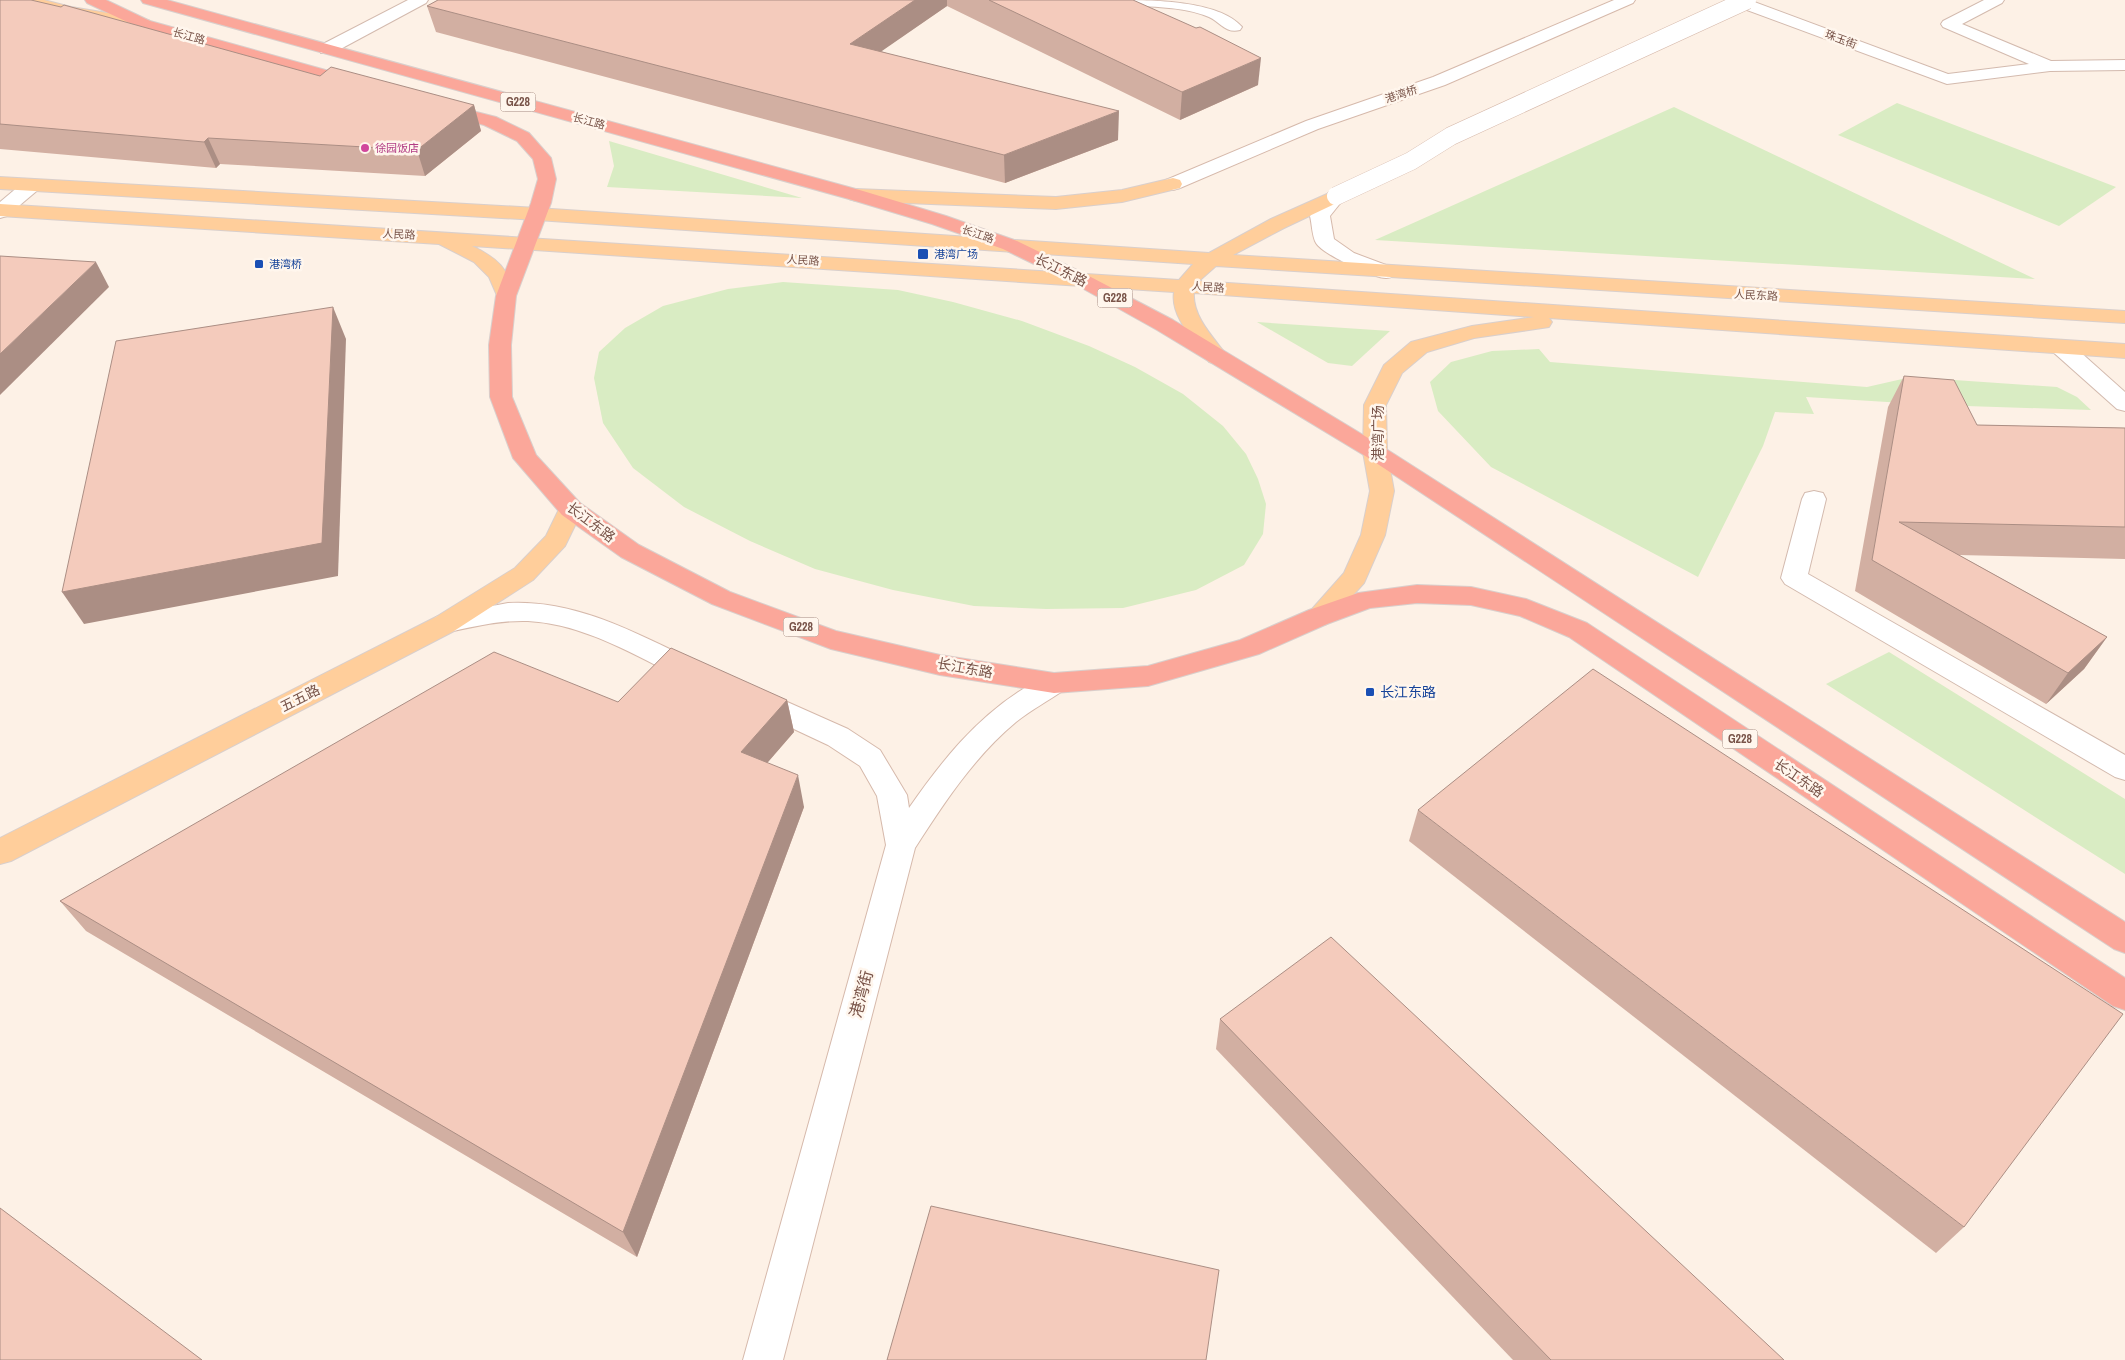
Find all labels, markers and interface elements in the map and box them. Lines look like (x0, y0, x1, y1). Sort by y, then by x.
street label: 长江路 (171, 25, 207, 47)
street label: 珠玉街 (1823, 27, 1859, 51)
street label: 港湾桥 (1383, 82, 1419, 106)
road number: G228 (500, 92, 536, 111)
street label: 长江路 (571, 110, 607, 132)
place label: 徐园饭店 (375, 141, 419, 155)
marker: 徐园饭店 (359, 142, 371, 154)
street label: 长江路 (960, 222, 996, 246)
street label: 人民路 (382, 226, 416, 242)
marker: 港湾广场 (916, 247, 930, 261)
place label: 港湾广场 (934, 247, 978, 261)
street label: 长江东路 (1032, 250, 1090, 290)
street label: 人民路 (786, 252, 820, 268)
place label: 港湾桥 (269, 257, 302, 271)
marker: 港湾桥 (253, 258, 265, 270)
street label: 人民路 (1191, 279, 1225, 295)
street label: 人民东路 (1734, 287, 1778, 303)
road number: G228 (1098, 288, 1132, 308)
street label: 港湾广场 (1369, 405, 1387, 461)
street label: 长江东路 (563, 498, 619, 546)
road number: G228 (784, 618, 818, 636)
street label: 长江东路 (936, 654, 994, 682)
street label: 五五路 (277, 680, 323, 716)
place label: 长江东路 (1380, 683, 1436, 701)
marker: 长江东路 (1364, 686, 1376, 698)
road number: G228 (1722, 730, 1758, 749)
street label: 长江东路 (1771, 755, 1827, 801)
street label: 港湾街 (844, 968, 878, 1020)

